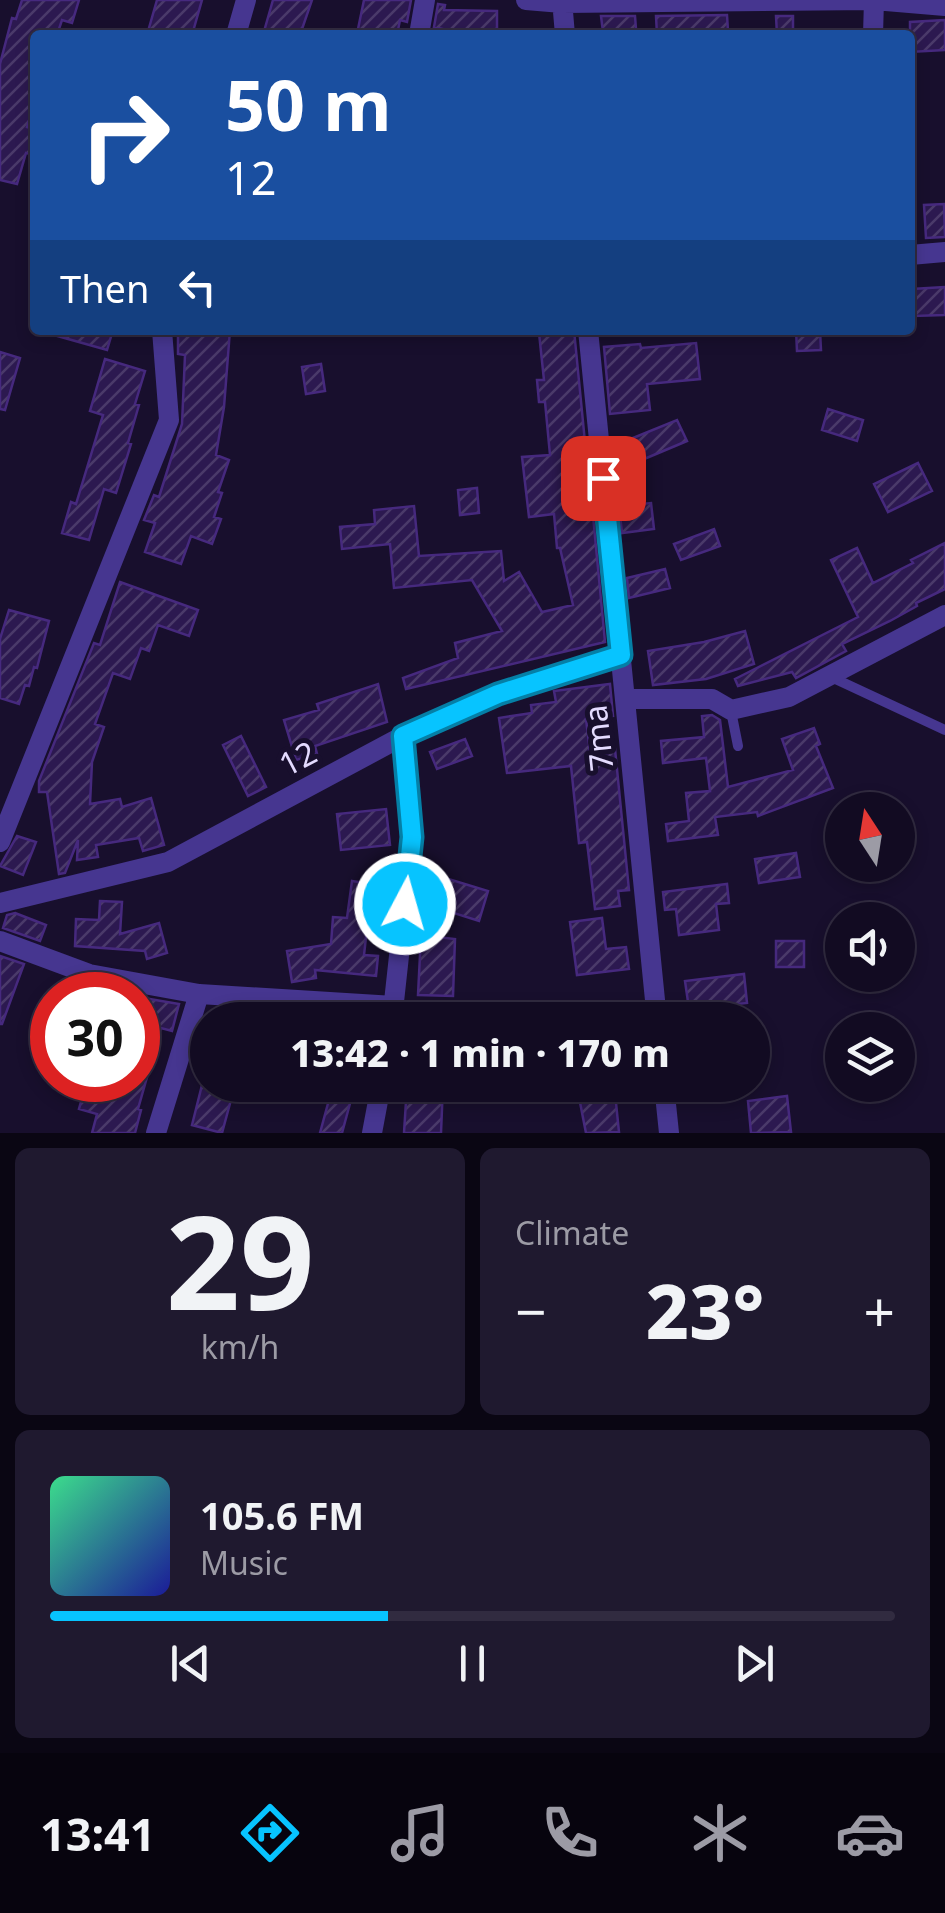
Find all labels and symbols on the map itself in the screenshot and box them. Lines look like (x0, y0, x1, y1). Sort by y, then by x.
pin (561, 436, 646, 521)
street label: 7ma (573, 703, 622, 773)
street label: 12 (271, 730, 324, 785)
north arrow (825, 792, 915, 882)
position arrow (353, 852, 457, 956)
speed limit sign: 30 (30, 972, 160, 1102)

